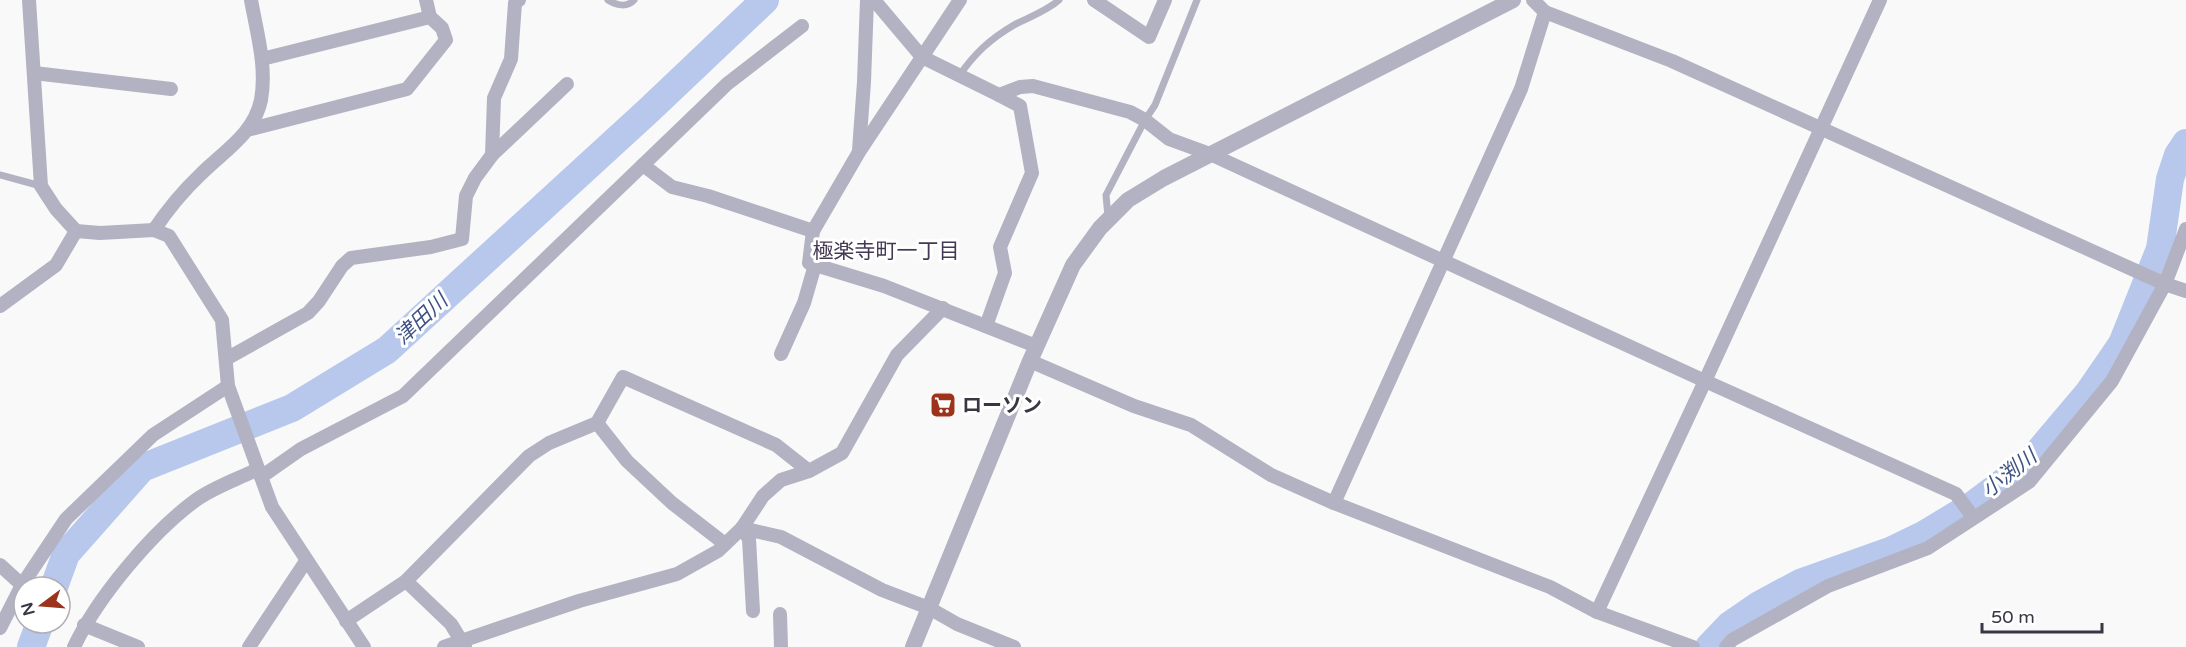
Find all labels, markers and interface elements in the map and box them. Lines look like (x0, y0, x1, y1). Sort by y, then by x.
district label: 極楽寺町一丁目 (813, 239, 960, 264)
water label: 津田川 (390, 287, 454, 350)
supermarket icon: ローソン (928, 390, 958, 420)
place label: ローソン (962, 394, 1042, 418)
water label: 小渕川 (1977, 443, 2043, 503)
north arrow (12, 575, 72, 635)
scale bar (1982, 596, 2102, 634)
text: N (17, 600, 40, 618)
text: 50 m (1991, 606, 2035, 628)

